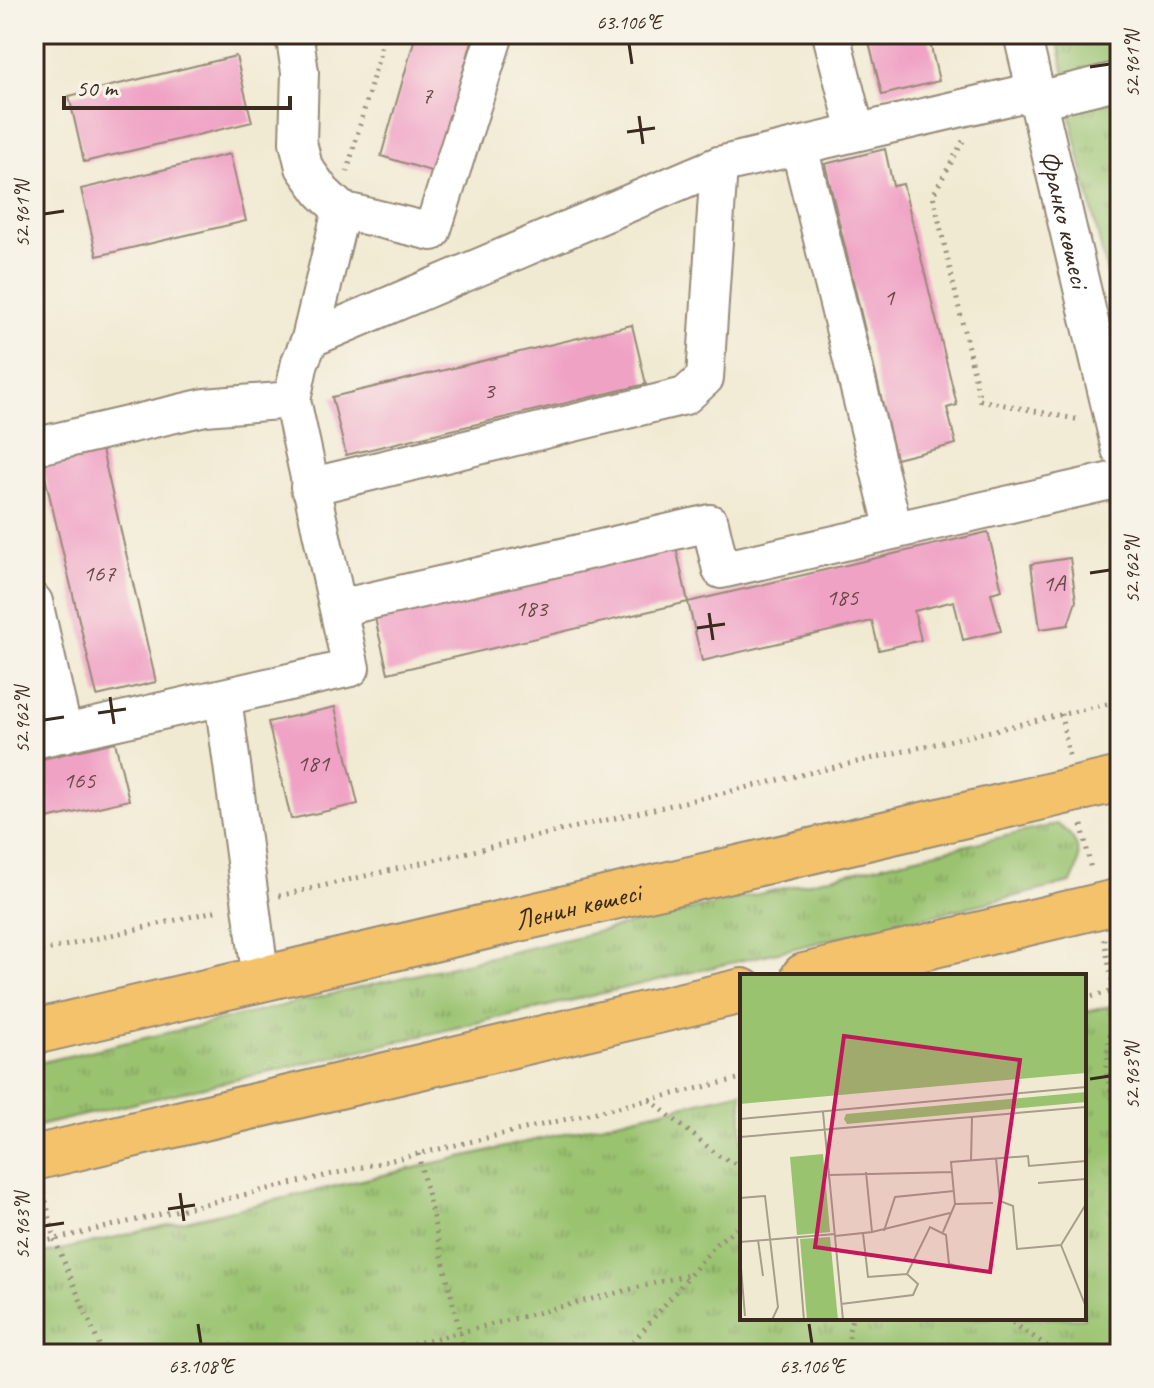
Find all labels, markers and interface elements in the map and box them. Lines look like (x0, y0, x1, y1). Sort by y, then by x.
text: 63.106°E (596, 10, 664, 35)
text: 52.961°N (1120, 28, 1145, 97)
scale bar (64, 60, 290, 110)
text: 50 m (76, 73, 119, 103)
house number: 7 (422, 80, 434, 110)
street label: Франко көшесі (1033, 147, 1100, 295)
text: 52.961°N (10, 178, 35, 247)
house number: 1 (884, 282, 896, 312)
house number: 3 (484, 375, 497, 405)
text: 52.962°N (1120, 534, 1145, 603)
house number: 167 (83, 558, 116, 588)
house number: 1А (1043, 568, 1066, 598)
house number: 185 (826, 582, 859, 612)
house number: 183 (515, 593, 549, 623)
text: 52.962°N (10, 684, 35, 753)
house number: 181 (297, 748, 330, 778)
house number: 165 (63, 765, 96, 795)
street label: Ленин көшесі (511, 873, 648, 937)
inset map (740, 974, 1086, 1320)
text: 52.963°N (1120, 1040, 1145, 1109)
text: 52.963°N (10, 1190, 35, 1259)
text: 63.108°E (168, 1354, 236, 1379)
text: 63.106°E (779, 1354, 847, 1379)

